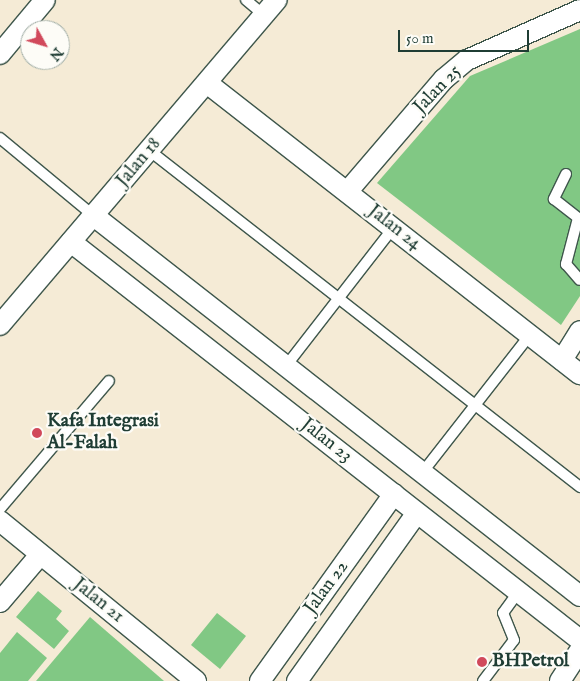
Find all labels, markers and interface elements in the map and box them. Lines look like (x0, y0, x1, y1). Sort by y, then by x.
north arrow (20, 20, 70, 70)
scale bar (400, 20, 531, 52)
text: 50 m (406, 29, 434, 48)
text: N (45, 43, 67, 64)
street label: Jalan 25 (409, 61, 467, 119)
street label: Jalan 18 (112, 134, 166, 192)
street label: Jalan 24 (363, 200, 425, 256)
place label: Kafa Integrasi Al-Falah (47, 411, 159, 455)
street label: Jalan 23 (296, 414, 356, 468)
marker: Kafa Integrasi Al-Falah (31, 427, 43, 439)
street label: Jalan 22 (300, 557, 354, 619)
street label: Jalan 21 (68, 574, 128, 628)
place label: BHPetrol (492, 651, 569, 673)
marker: BHPetrol (476, 656, 488, 668)

